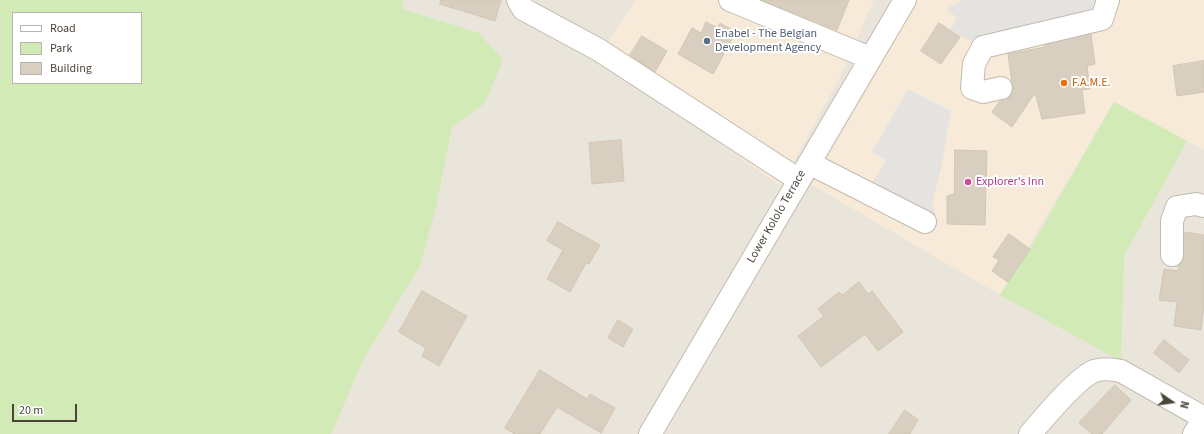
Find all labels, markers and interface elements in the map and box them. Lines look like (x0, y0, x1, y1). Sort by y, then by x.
legend (12, 12, 142, 84)
text: Road (50, 20, 76, 37)
place label: Enabel - The Belgian Development Agency (715, 27, 821, 55)
marker: Enabel - The Belgian Development Agency (702, 36, 712, 46)
text: Park (50, 40, 72, 57)
text: Building (50, 60, 92, 77)
place label: F.A.M.E. (1072, 76, 1111, 90)
marker: F.A.M.E. (1059, 78, 1069, 88)
street label: Lower Kololo Terrace (745, 168, 809, 266)
place label: Explorer's Inn (976, 175, 1044, 189)
marker: Explorer's Inn (963, 177, 973, 187)
north arrow (1152, 382, 1192, 422)
scale bar (14, 396, 79, 422)
text: N (1176, 400, 1192, 410)
text: 20 m (19, 402, 43, 419)

